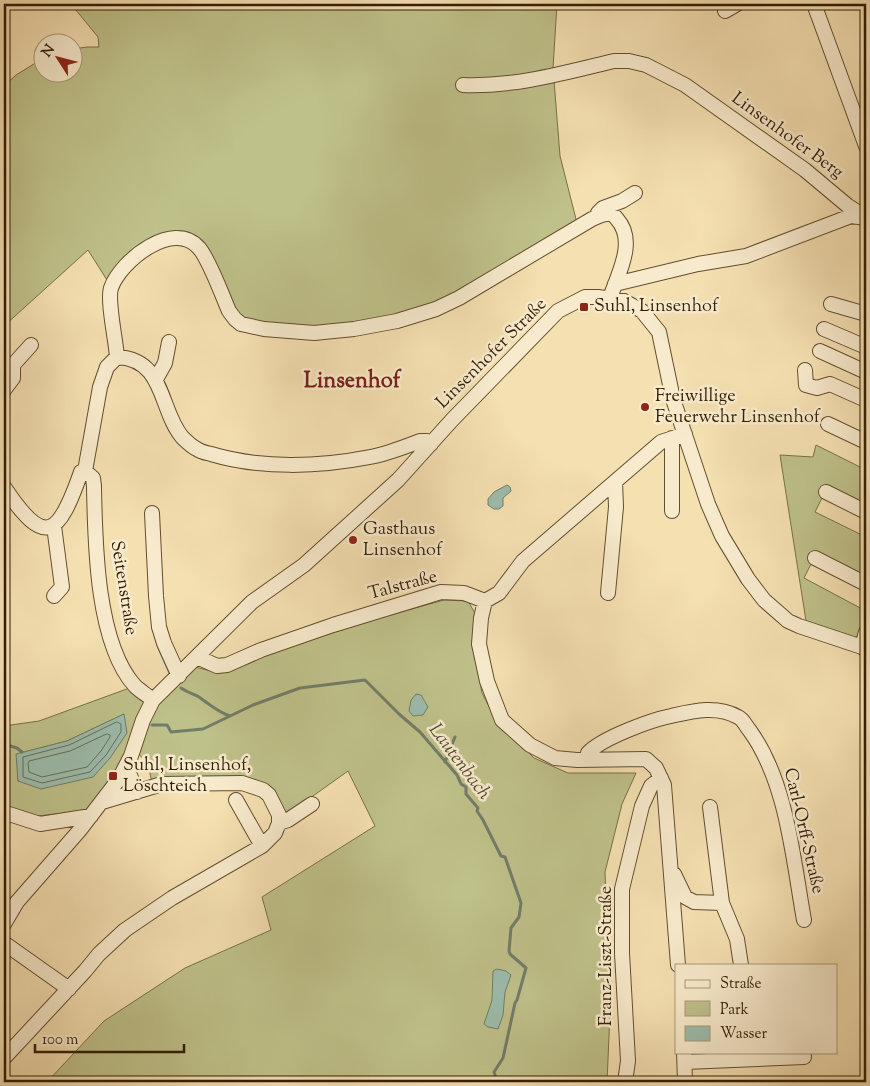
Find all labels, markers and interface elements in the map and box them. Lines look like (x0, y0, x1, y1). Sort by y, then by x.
north arrow (32, 32, 82, 82)
text: N (38, 41, 60, 62)
street label: Linsenhofer Berg (726, 86, 849, 186)
street label: Linsenhofer Straße (431, 293, 553, 415)
place label: Suhl, Linsenhof (594, 294, 719, 320)
marker: Suhl, Linsenhof (578, 301, 590, 313)
district label: Linsenhof (304, 366, 402, 398)
place label: Freiwillige Feuerwehr Linsenhof (655, 384, 821, 431)
marker: Freiwillige Feuerwehr Linsenhof (639, 401, 651, 413)
place label: Gasthaus Linsenhof (363, 517, 443, 564)
marker: Gasthaus Linsenhof (347, 534, 359, 546)
street label: Seitenstraße (103, 539, 143, 637)
street label: Talstraße (366, 564, 440, 608)
water label: Lautenbach (421, 718, 497, 807)
place label: Suhl, Linsenhof, Löschteich (123, 753, 251, 800)
street label: Carl-Orff-Straße (776, 765, 830, 897)
marker: Suhl, Linsenhof, Löschteich (107, 770, 119, 782)
street label: Franz-Liszt-Straße (594, 886, 620, 1026)
legend (675, 964, 838, 1054)
text: Straße (720, 974, 762, 995)
text: Park (720, 1000, 749, 1021)
scale bar (35, 1021, 184, 1053)
text: Wasser (720, 1024, 767, 1045)
text: 100 m (42, 1030, 79, 1051)

